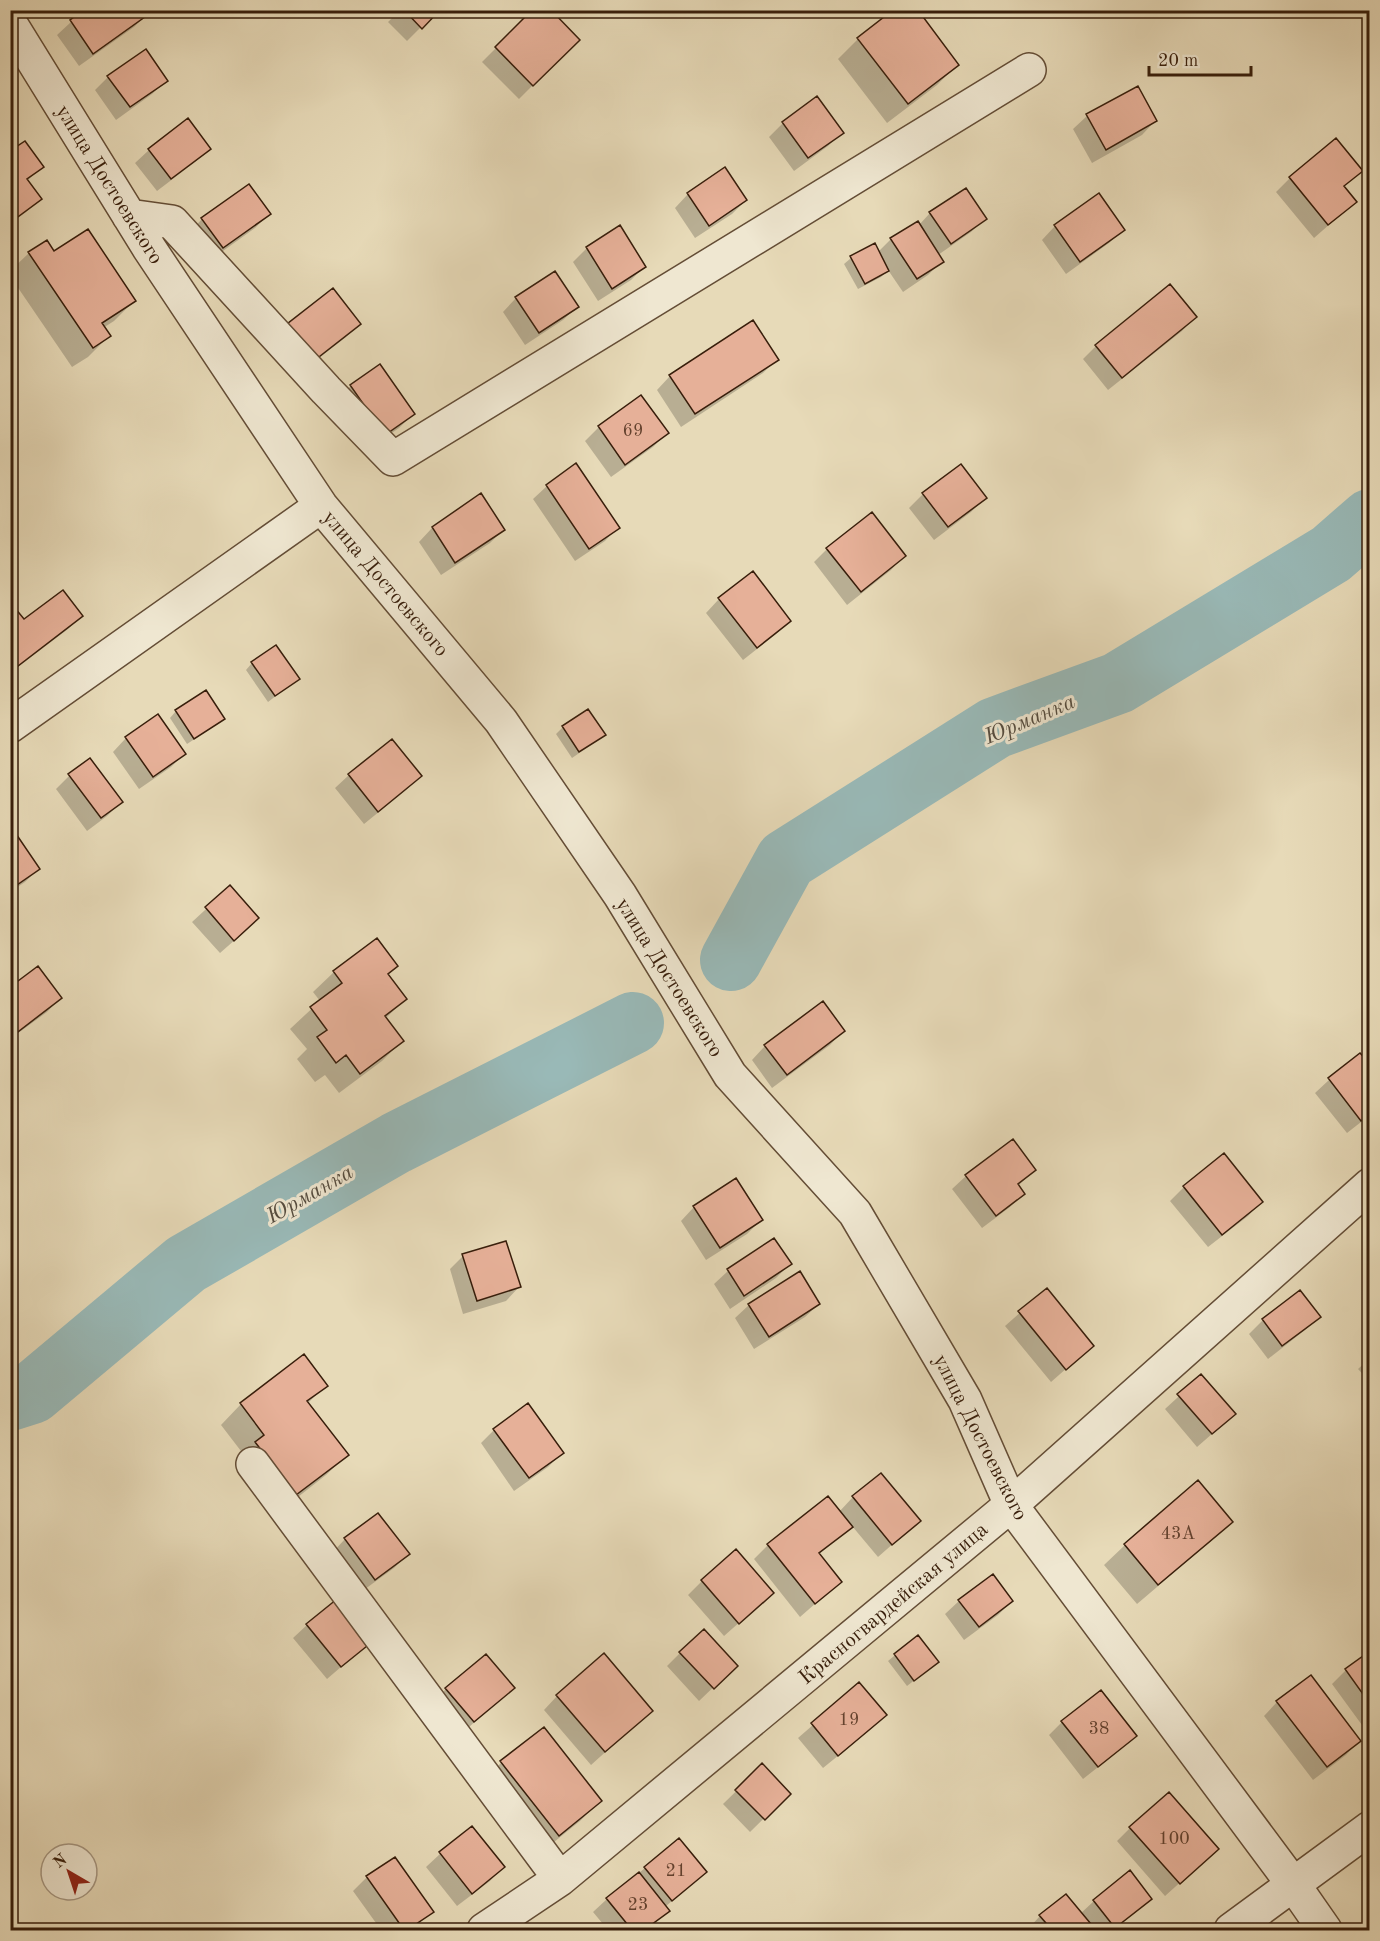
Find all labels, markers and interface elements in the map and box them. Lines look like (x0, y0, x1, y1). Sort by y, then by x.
scale bar (1149, 39, 1251, 77)
text: 20 m (1158, 52, 1198, 70)
street label: улица Достоевского (51, 101, 166, 268)
house number: 69 (623, 422, 643, 440)
street label: улица Достоевского (318, 507, 452, 661)
water label: Юрманка (980, 691, 1079, 749)
street label: улица Достоевского (611, 894, 726, 1061)
water label: Юрманка (262, 1161, 357, 1229)
street label: улица Достоевского (929, 1351, 1031, 1524)
street label: Красногвардейская улица (796, 1519, 992, 1689)
house number: 43А (1161, 1525, 1196, 1543)
house number: 19 (839, 1711, 859, 1729)
house number: 38 (1089, 1720, 1109, 1738)
house number: 100 (1158, 1830, 1190, 1848)
north arrow (39, 1842, 99, 1902)
text: N (51, 1851, 71, 1872)
house number: 21 (666, 1862, 686, 1880)
house number: 23 (628, 1896, 648, 1914)

